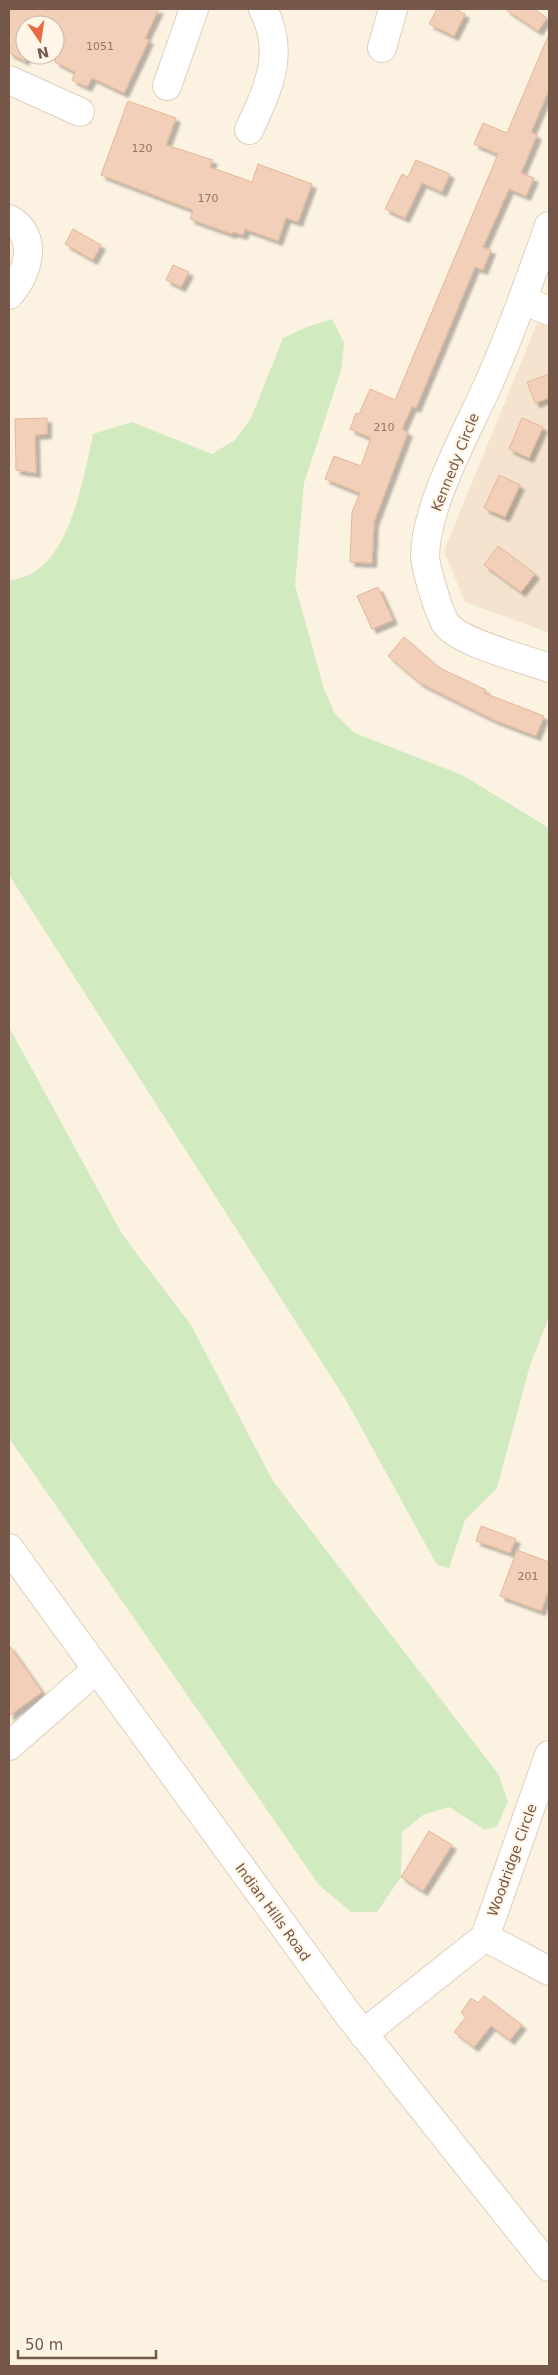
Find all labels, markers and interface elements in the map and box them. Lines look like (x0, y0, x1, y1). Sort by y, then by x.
north arrow (15, 15, 65, 65)
house number: 1051 (86, 40, 114, 53)
text: N (35, 44, 50, 62)
house number: 120 (132, 142, 153, 155)
house number: 170 (198, 192, 219, 205)
street label: Kennedy Circle (428, 411, 482, 513)
house number: 210 (374, 421, 395, 434)
house number: 201 (518, 1570, 539, 1583)
street label: Woodridge Circle (484, 1801, 540, 1919)
street label: Indian Hills Road (232, 1860, 314, 1964)
scale bar (18, 2328, 155, 2360)
text: 50 m (25, 2336, 63, 2354)

